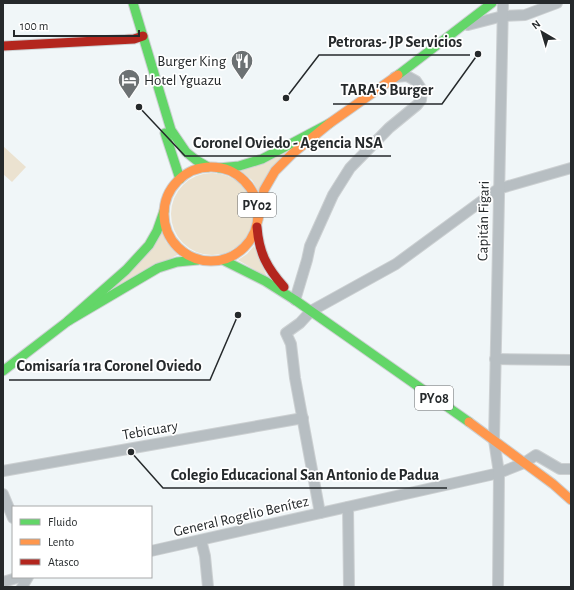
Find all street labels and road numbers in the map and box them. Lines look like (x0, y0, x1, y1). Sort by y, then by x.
street label: Capitán Figari (475, 181, 492, 261)
road number: PY02 (238, 193, 276, 217)
road number: PY08 (415, 386, 453, 410)
street label: Tebicuary (121, 418, 180, 443)
street label: General Rogelio Benítez (172, 494, 310, 539)

